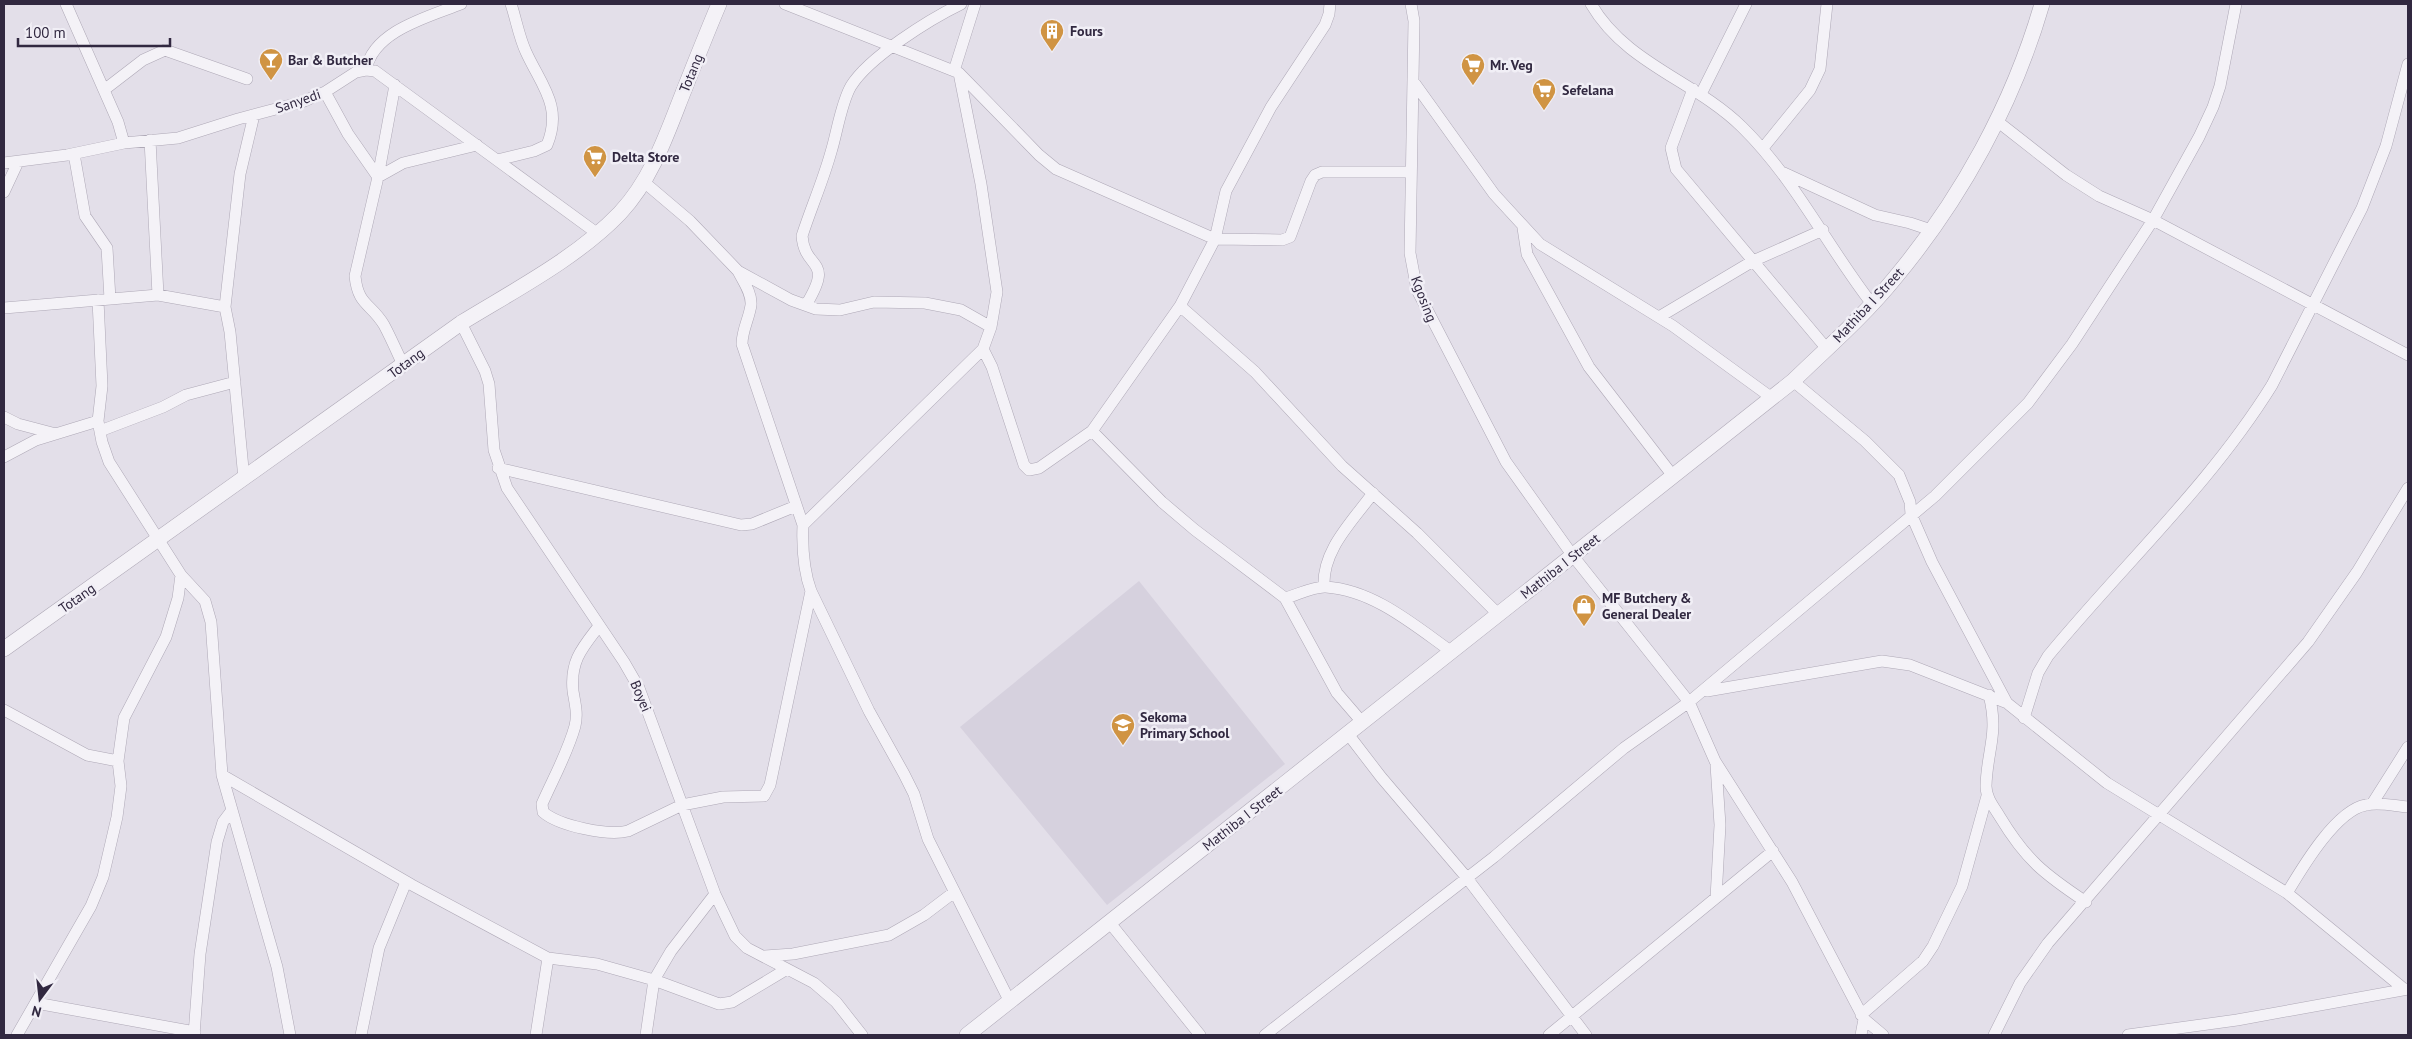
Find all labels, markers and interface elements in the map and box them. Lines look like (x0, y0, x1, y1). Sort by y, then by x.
scale bar (18, 15, 170, 47)
building icon: Fours (1039, 18, 1065, 52)
place label: Fours (1070, 22, 1103, 40)
text: 100 m (25, 23, 66, 42)
bar icon: Bar & Butcher (258, 47, 284, 81)
place label: Bar & Butcher (288, 51, 373, 69)
street label: Totang (675, 51, 707, 95)
supermarket icon: Mr. Veg (1460, 52, 1486, 86)
place label: Mr. Veg (1490, 56, 1533, 74)
supermarket icon: Sefelana (1531, 77, 1557, 111)
place label: Sefelana (1562, 81, 1614, 99)
street label: Sanyedi (273, 85, 323, 117)
supermarket icon: Delta Store (582, 144, 608, 178)
place label: Delta Store (612, 148, 679, 166)
street label: Mathiba I Street (1829, 264, 1907, 346)
street label: Kgosing (1407, 274, 1441, 324)
street label: Totang (384, 344, 428, 382)
street label: Mathiba I Street (1517, 529, 1604, 603)
street label: Totang (55, 579, 99, 617)
place label: MF Butchery & General Dealer (1602, 589, 1691, 623)
shop icon: MF Butchery & General Dealer (1571, 593, 1597, 627)
street label: Boyei (626, 677, 656, 715)
place label: Sekoma Primary School (1140, 708, 1230, 742)
school or university icon: Sekoma Primary School (1110, 712, 1136, 746)
street label: Mathiba I Street (1199, 781, 1286, 855)
north arrow (15, 974, 65, 1024)
text: N (30, 1002, 43, 1021)

